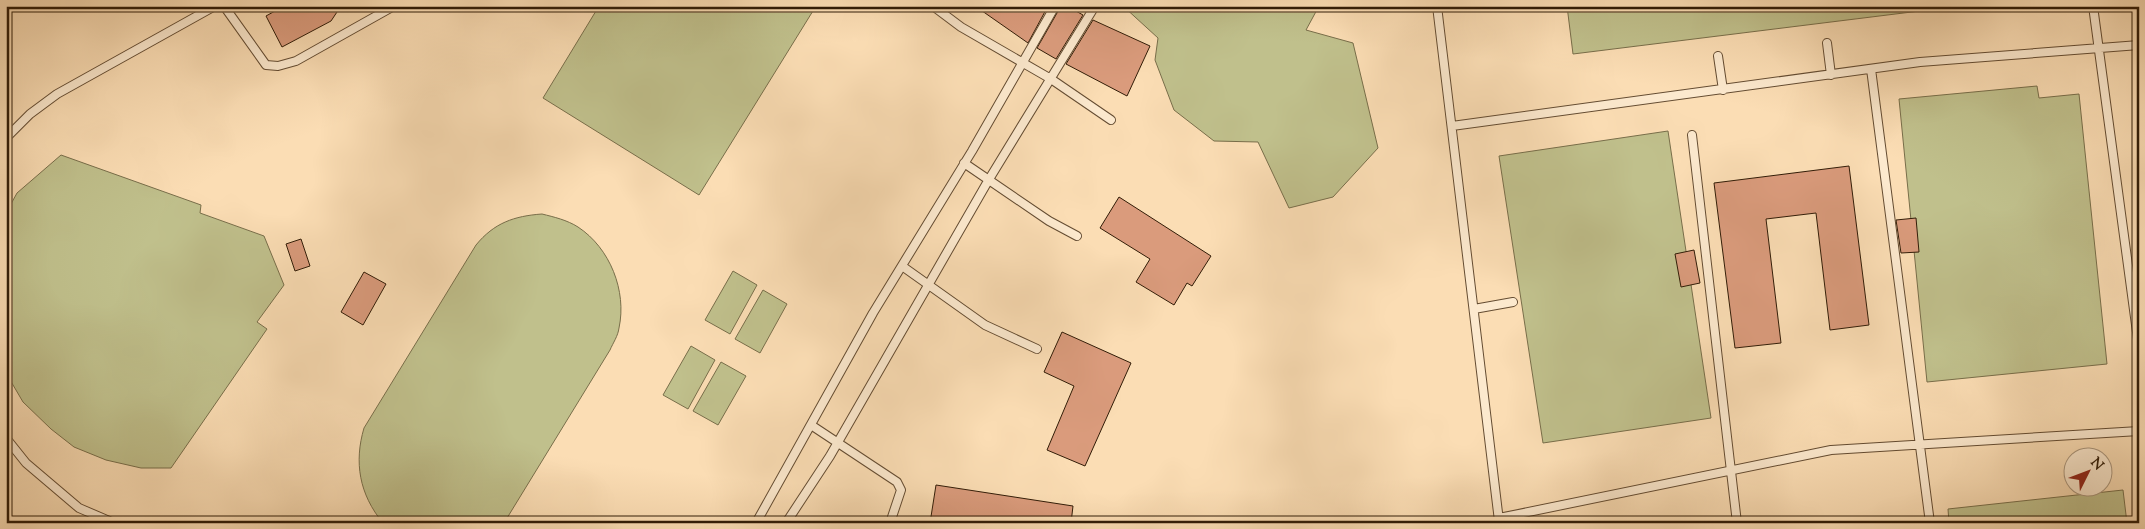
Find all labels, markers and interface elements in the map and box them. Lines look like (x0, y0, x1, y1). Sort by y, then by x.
north arrow (2062, 446, 2112, 496)
text: N (2085, 454, 2107, 475)

